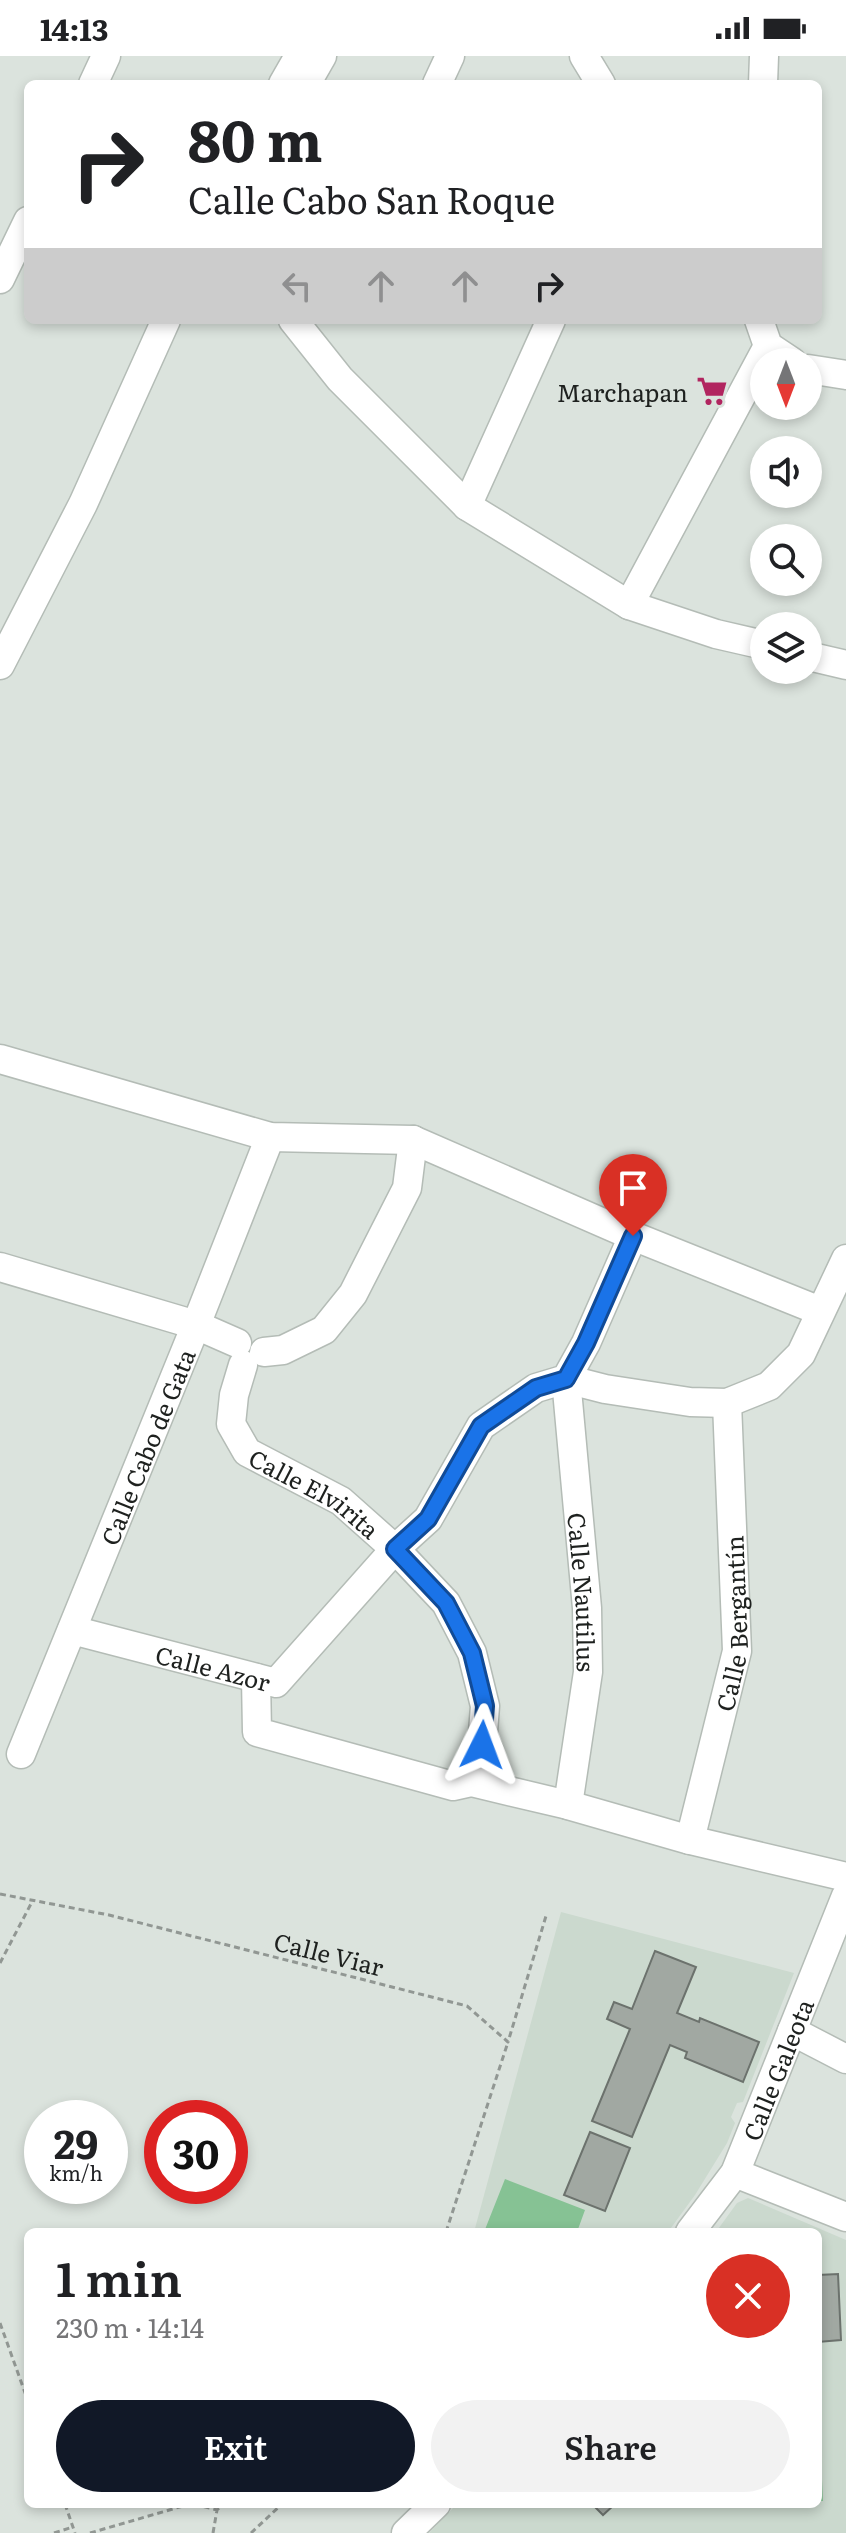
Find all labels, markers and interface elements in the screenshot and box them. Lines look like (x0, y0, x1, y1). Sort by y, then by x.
text: 14:13 (40, 6, 108, 50)
text: 80 m (188, 96, 323, 179)
icon: right (56, 112, 160, 216)
text: Calle Cabo San Roque (188, 172, 555, 225)
icon: left (275, 264, 319, 308)
icon: ahead (359, 264, 403, 308)
icon: ahead (443, 264, 487, 308)
icon: right (527, 264, 571, 308)
north arrow (750, 348, 822, 420)
map controls (750, 348, 822, 684)
place label: Marchapan (557, 374, 688, 409)
supermarket icon: Marchapan (695, 374, 729, 408)
button: sound (750, 436, 822, 508)
button: search (750, 524, 822, 596)
button: layers (750, 612, 822, 684)
pin (599, 1154, 667, 1236)
icon: arrive (611, 1166, 655, 1210)
street label: Calle Cabo de Gata (91, 1343, 202, 1550)
street label: Calle Elvirita (243, 1439, 388, 1546)
street label: Calle Nautilus (561, 1511, 605, 1672)
street label: Calle Bergantín (705, 1535, 754, 1715)
street label: Calle Azor (152, 1635, 275, 1699)
position arrow (440, 1703, 524, 1787)
street label: Calle Viar (270, 1922, 388, 1984)
street label: Calle Galeota (732, 1993, 821, 2145)
speed limit sign: 30 (144, 2100, 248, 2204)
text: 29 (54, 2112, 98, 2171)
text: km/h (49, 2157, 103, 2187)
text: 1 min (56, 2241, 182, 2312)
button: close (706, 2254, 790, 2338)
text: 230 m · 14:14 (56, 2307, 204, 2346)
button: Exit (56, 2400, 415, 2492)
button: Share (431, 2400, 790, 2492)

